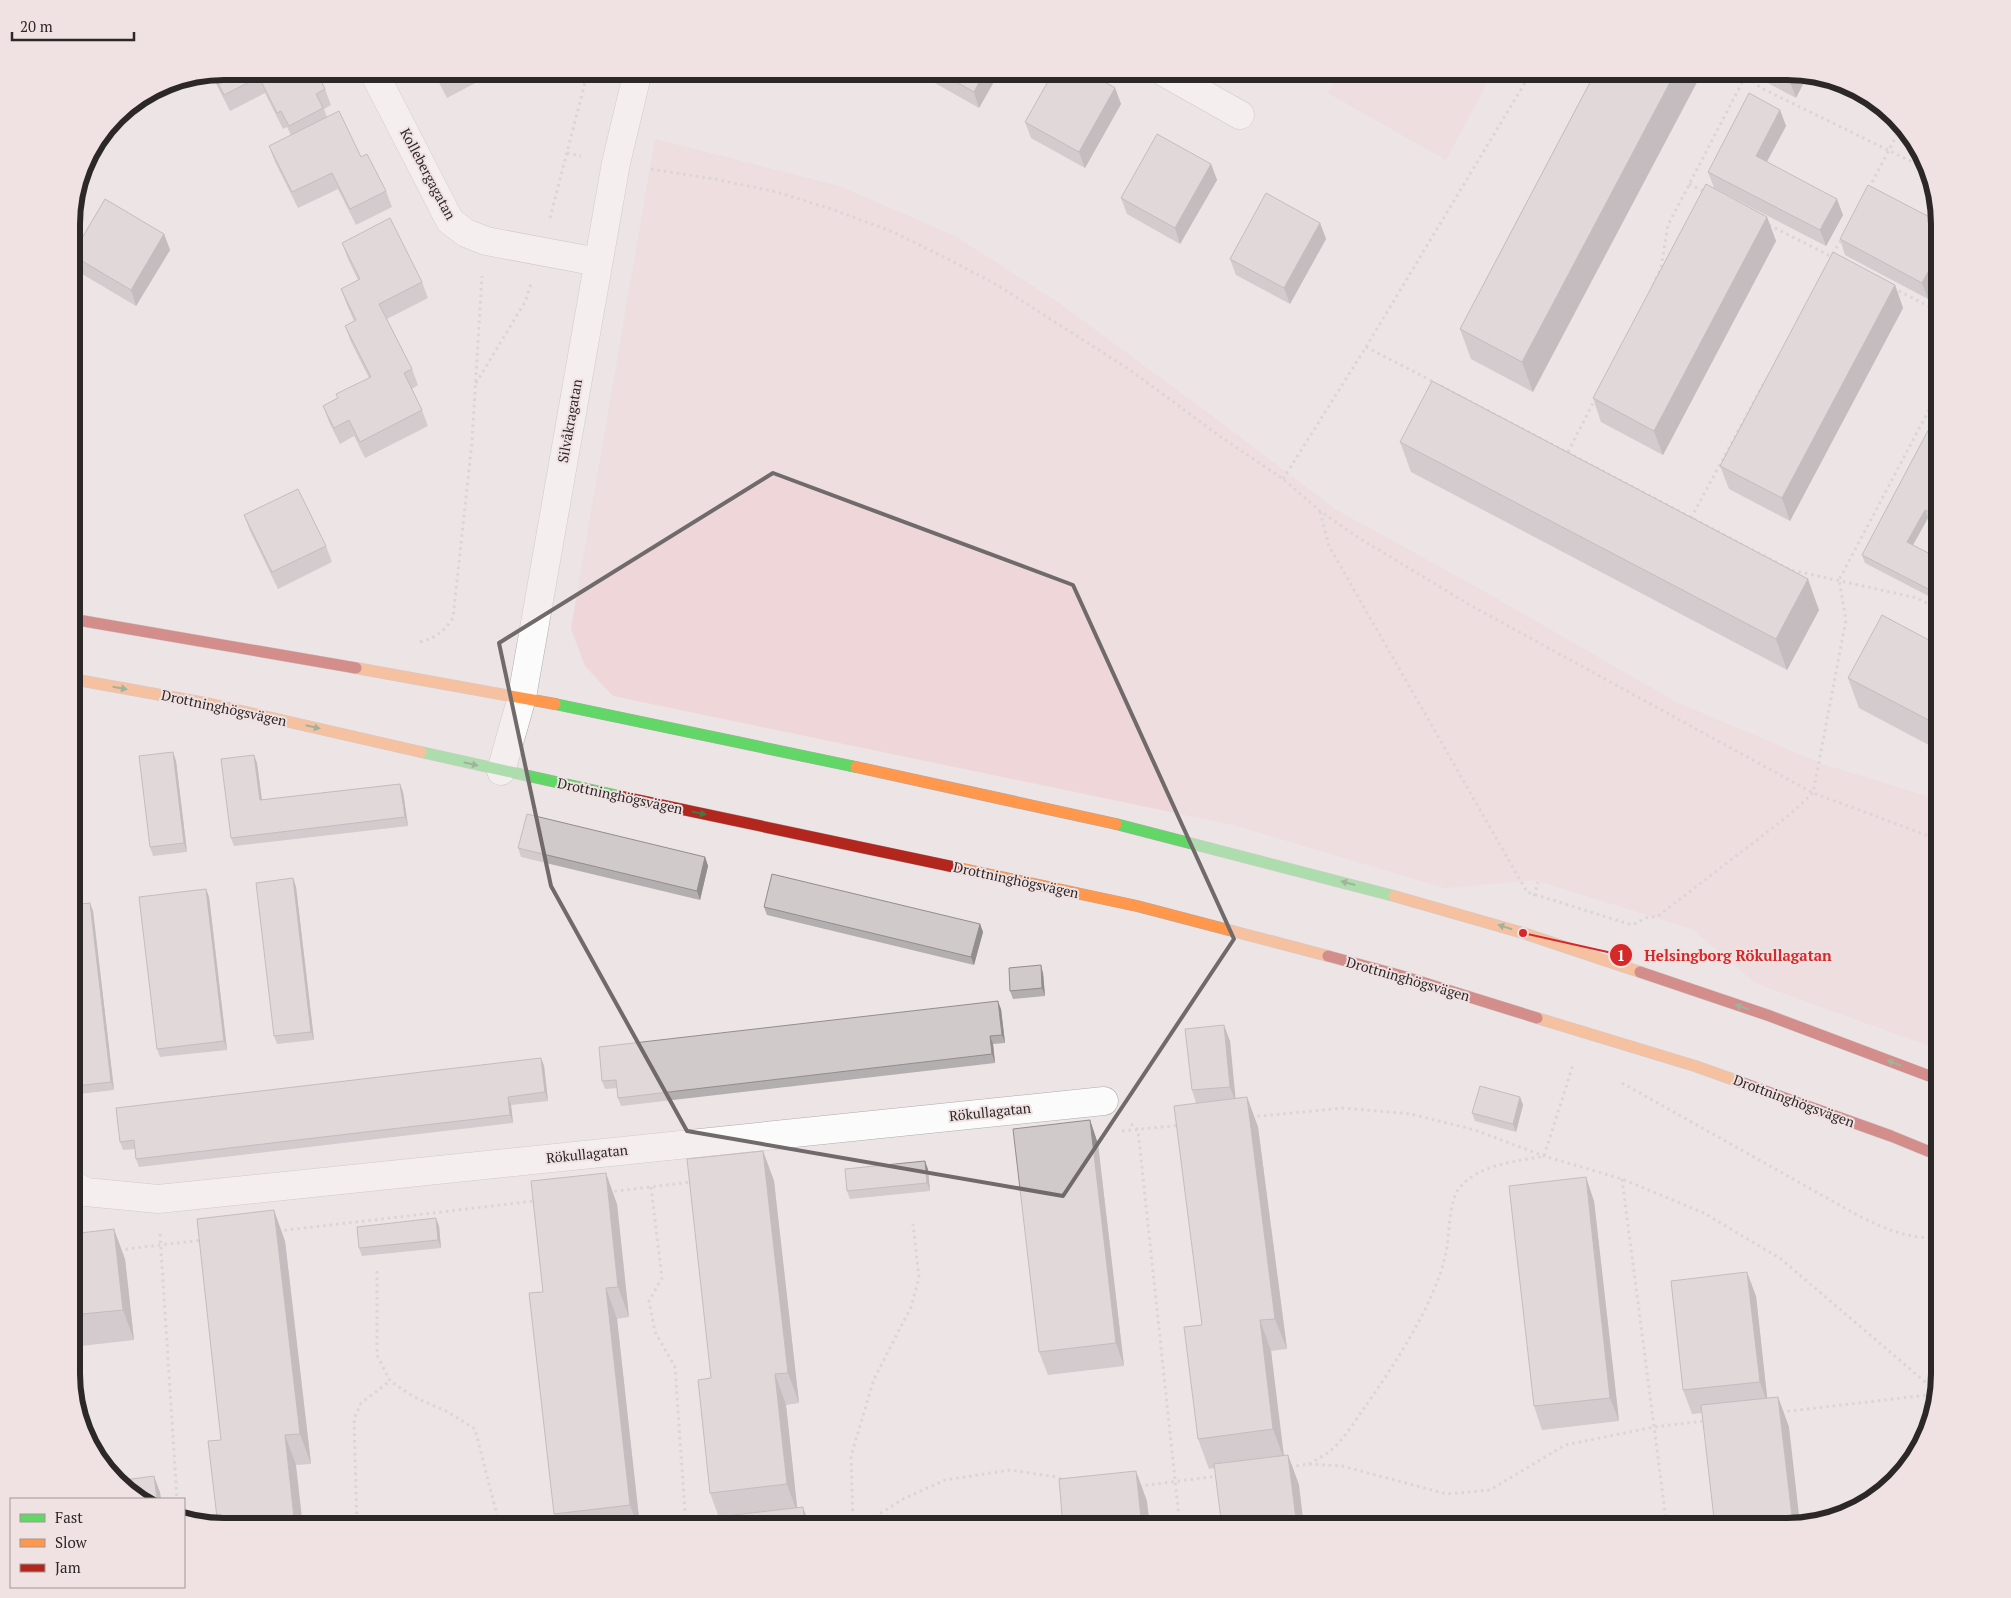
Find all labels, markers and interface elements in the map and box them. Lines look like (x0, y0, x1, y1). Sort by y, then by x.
scale bar (12, 10, 135, 42)
text: 20 m (20, 16, 53, 36)
street label: Kollebergagatan (396, 125, 461, 223)
street label: Silvåkragatan (553, 377, 586, 464)
one-way arrow (112, 684, 128, 692)
street label: Drottninghögsvägen (160, 685, 289, 730)
one-way arrow (305, 723, 321, 731)
one-way arrow (464, 760, 479, 768)
street label: Drottninghögsvägen (556, 773, 685, 818)
one-way arrow (691, 809, 706, 817)
street label: Drottninghögsvägen (952, 857, 1081, 902)
one-way arrow (1341, 879, 1356, 887)
one-way arrow (1497, 923, 1512, 931)
callout: Helsingborg Rökullagatan (1609, 940, 1841, 970)
text: 1 (1617, 945, 1625, 965)
text: Helsingborg Rökullagatan (1644, 945, 1832, 965)
street label: Drottninghögsvägen (1344, 952, 1473, 1005)
one-way arrow (1734, 1002, 1749, 1010)
one-way arrow (1886, 1059, 1901, 1067)
street label: Drottninghögsvägen (1731, 1070, 1858, 1132)
street label: Rökullagatan (948, 1098, 1032, 1125)
street label: Rökullagatan (545, 1140, 629, 1167)
legend (10, 1498, 185, 1588)
text: Fast (55, 1507, 83, 1527)
text: Slow (55, 1532, 88, 1552)
text: Jam (55, 1557, 81, 1577)

